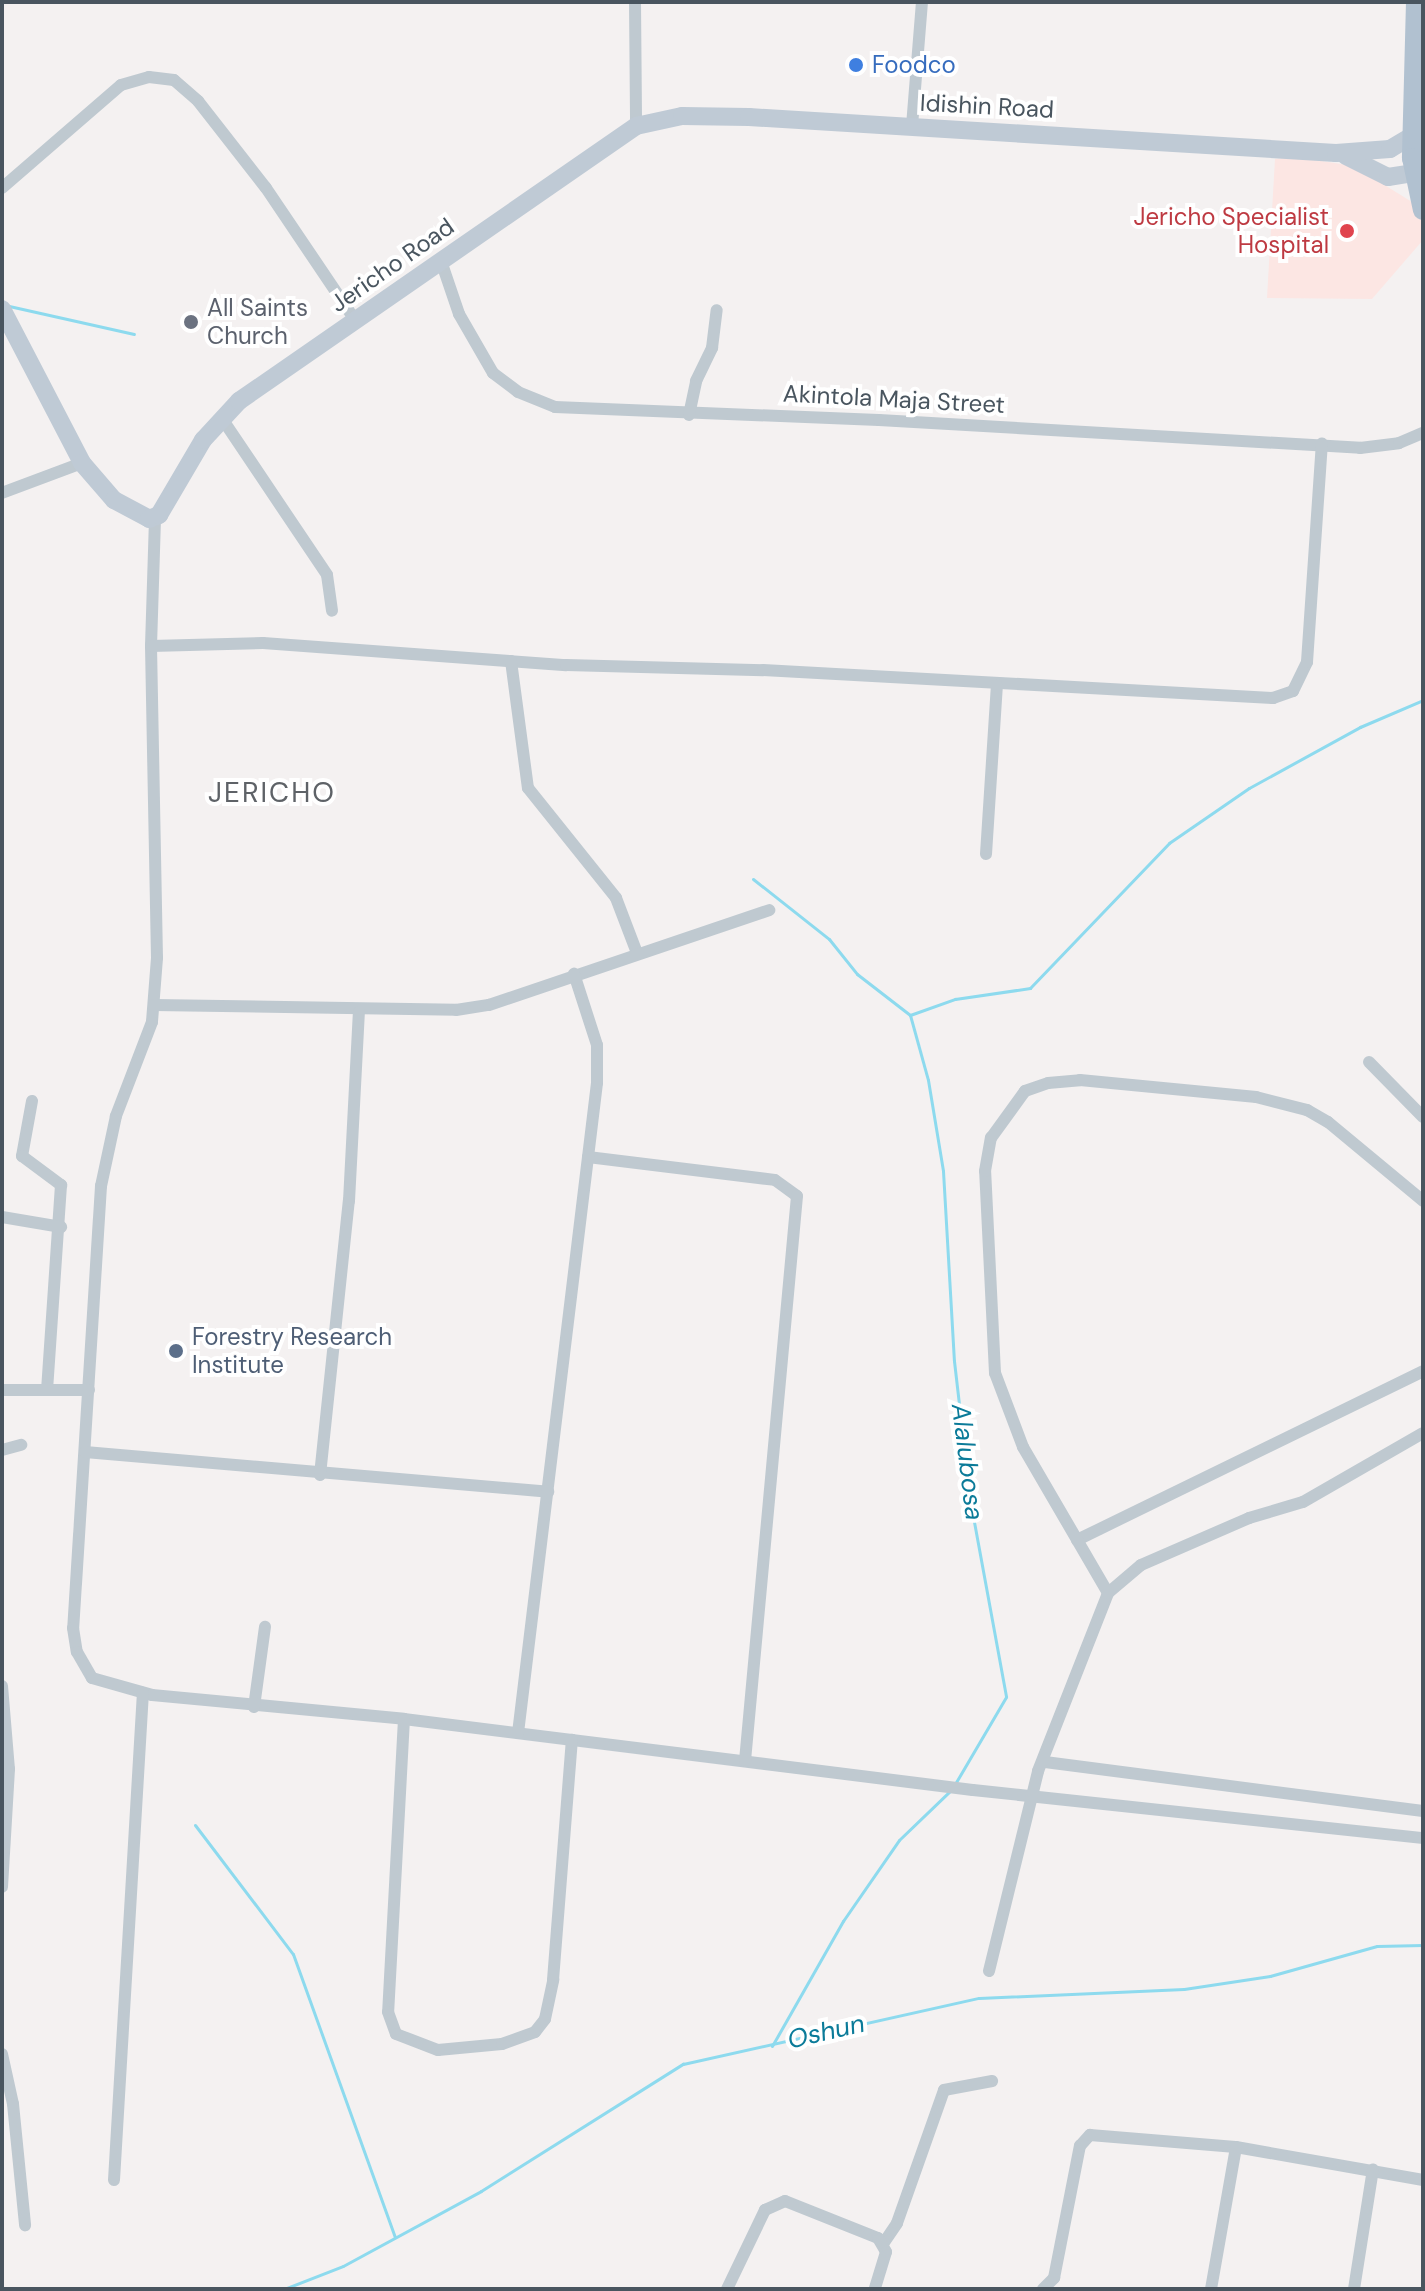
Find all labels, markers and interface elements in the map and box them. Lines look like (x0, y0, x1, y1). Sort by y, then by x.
place label: Foodco (872, 51, 956, 79)
marker: Foodco (847, 56, 865, 74)
street label: Idishin Road (919, 88, 1055, 124)
place label: Jericho Specialist Hospital (1133, 203, 1329, 259)
street label: Jericho Road (325, 212, 459, 318)
marker: Jericho Specialist Hospital (1336, 220, 1358, 242)
place label: All Saints Church (207, 294, 308, 350)
marker: All Saints Church (182, 313, 200, 331)
street label: Akintola Maja Street (782, 379, 1006, 419)
district label: JERICHO (208, 776, 336, 810)
place label: Forestry Research Institute (192, 1323, 392, 1379)
marker: Forestry Research Institute (167, 1342, 185, 1360)
water label: Alalubosa (944, 1402, 990, 1522)
water label: Oshun (784, 2008, 868, 2056)

